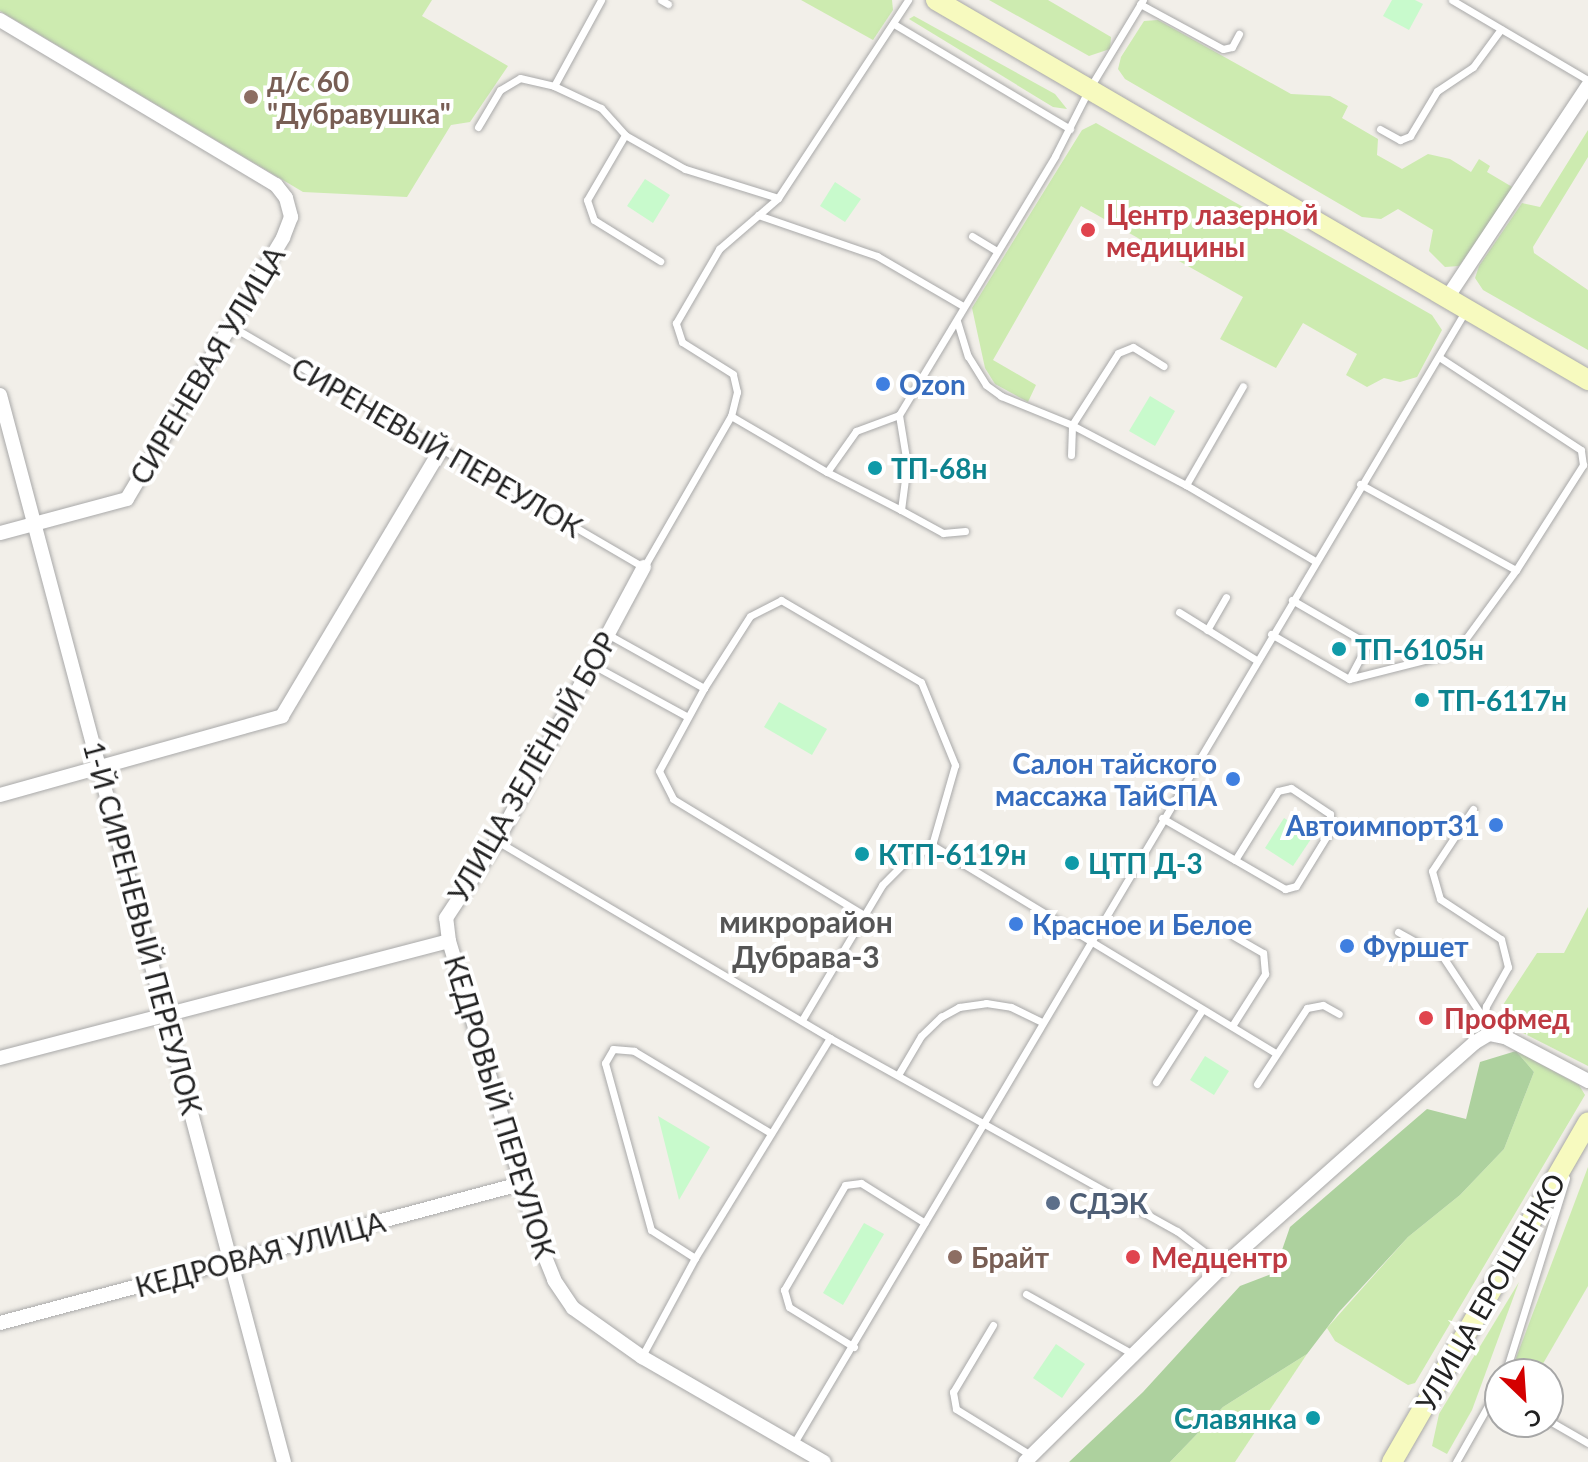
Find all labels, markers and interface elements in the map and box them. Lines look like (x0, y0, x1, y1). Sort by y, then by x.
place label: д/с 60 "Дубравушка" (267, 64, 451, 130)
marker: д/с 60 "Дубравушка" (242, 88, 260, 106)
place label: Центр лазерной медицины (1106, 197, 1318, 263)
marker: Центр лазерной медицины (1077, 219, 1099, 241)
street label: СИРЕНЕВАЯ УЛИЦА (123, 240, 291, 490)
street label: СИРЕНЕВЫЙ ПЕРЕУЛОК (286, 350, 588, 544)
place label: Ozon (899, 367, 966, 401)
marker: Ozon (874, 375, 892, 393)
place label: ТП-68н (891, 451, 988, 485)
marker: ТП-68н (866, 459, 884, 477)
street label: УЛИЦА ЗЕЛЁНЫЙ БОР (441, 626, 623, 908)
place label: ТП-6105н (1355, 632, 1484, 666)
marker: ТП-6105н (1330, 640, 1348, 658)
place label: ТП-6117н (1438, 683, 1567, 717)
marker: ТП-6117н (1413, 691, 1431, 709)
street label: 1-Й СИРЕНЕВЫЙ ПЕРЕУЛОК (77, 738, 209, 1118)
place label: Салон тайского массажа ТайСПА (995, 746, 1217, 812)
marker: Салон тайского массажа ТайСПА (1224, 770, 1242, 788)
place label: Автоимпорт31 (1286, 808, 1480, 842)
marker: Автоимпорт31 (1487, 816, 1505, 834)
place label: КТП-6119н (878, 837, 1027, 871)
marker: КТП-6119н (853, 845, 871, 863)
place label: ЦТП Д-3 (1088, 846, 1203, 880)
marker: ЦТП Д-3 (1063, 854, 1081, 872)
district label: микрорайон Дубрава-3 (719, 903, 893, 974)
place label: Красное и Белое (1032, 907, 1252, 941)
marker: Красное и Белое (1007, 915, 1025, 933)
place label: Фуршет (1363, 929, 1469, 963)
marker: Фуршет (1338, 937, 1356, 955)
street label: КЕДРОВЫЙ ПЕРЕУЛОК (438, 951, 562, 1263)
place label: Профмед (1444, 1001, 1570, 1035)
marker: Профмед (1415, 1007, 1437, 1029)
street label: УЛИЦА ЕРОШЕНКО (1408, 1167, 1572, 1417)
place label: СДЭК (1069, 1186, 1148, 1220)
marker: СДЭК (1044, 1194, 1062, 1212)
street label: КЕДРОВАЯ УЛИЦА (132, 1205, 388, 1303)
place label: Брайт (971, 1240, 1049, 1274)
place label: Медцентр (1151, 1240, 1288, 1274)
marker: Медцентр (1122, 1246, 1144, 1268)
marker: Брайт (946, 1248, 964, 1266)
north arrow (1484, 1358, 1564, 1438)
place label: Славянка (1174, 1401, 1297, 1435)
text: С (1521, 1403, 1546, 1434)
marker: Славянка (1304, 1409, 1322, 1427)

